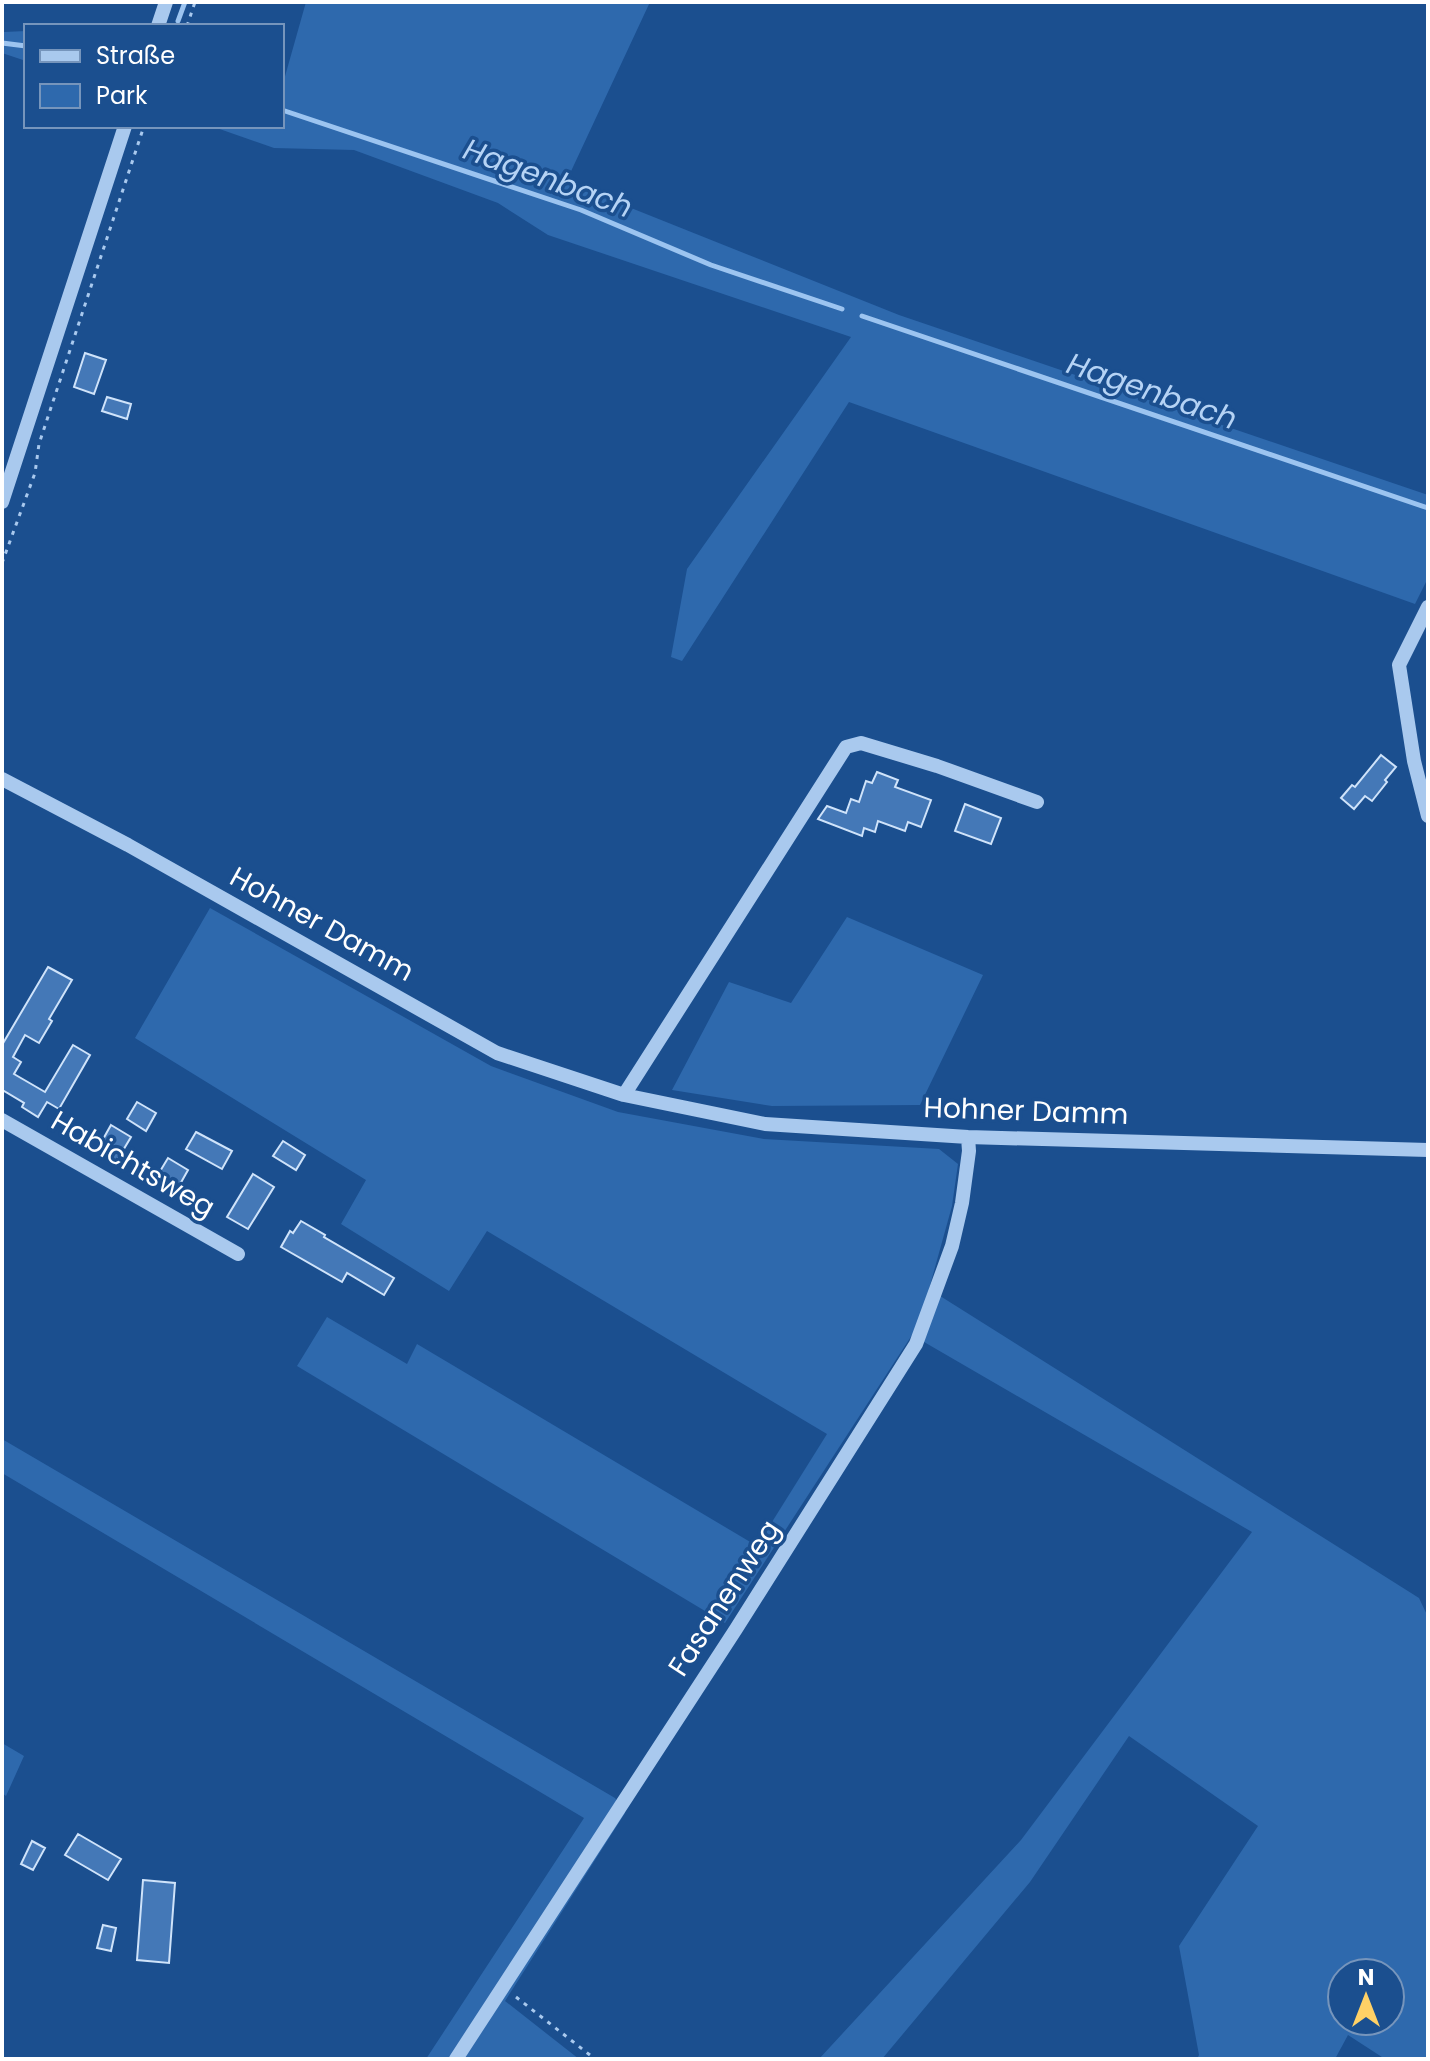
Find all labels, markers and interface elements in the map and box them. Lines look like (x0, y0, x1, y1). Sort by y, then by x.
legend (24, 24, 284, 128)
text: Straße (96, 39, 175, 72)
text: Park (96, 79, 148, 112)
water label: Hagenbach (457, 128, 639, 228)
water label: Hagenbach (1061, 342, 1243, 440)
street label: Hohner Damm (223, 857, 421, 991)
street label: Hohner Damm (923, 1088, 1129, 1134)
street label: Habichtsweg (44, 1101, 222, 1227)
street label: Fasanenweg (659, 1512, 789, 1684)
north arrow (1326, 1957, 1406, 2037)
text: N (1358, 1962, 1374, 1993)

